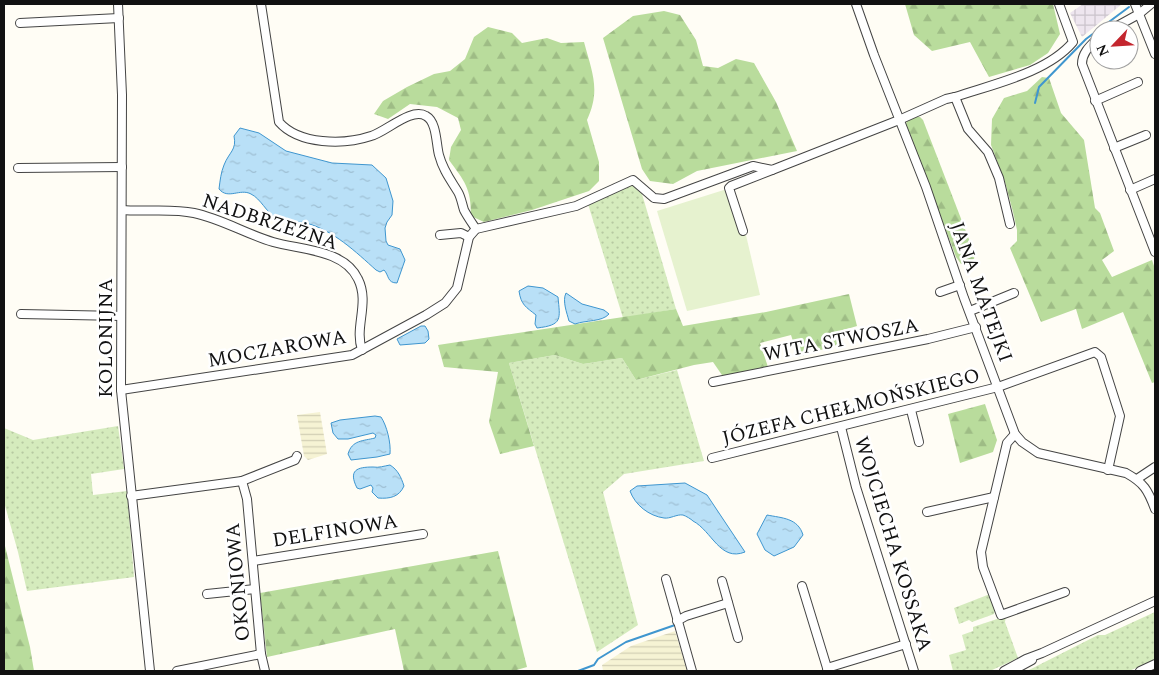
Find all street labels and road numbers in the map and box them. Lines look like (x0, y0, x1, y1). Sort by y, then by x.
street label: NADBRZEŻNA (198, 186, 342, 258)
street label: JANA MATEJKI (942, 218, 1020, 366)
street label: KOLONIJNA (91, 278, 121, 398)
street label: WITA STWOSZA (761, 310, 921, 370)
street label: MOCZAROWA (205, 322, 349, 376)
street label: JÓZEFA CHEŁMOŃSKIEGO (719, 360, 983, 454)
street label: WOJCIECHA KOSSAKA (846, 433, 940, 655)
street label: DELFINOWA (270, 506, 400, 556)
street label: OKONIOWA (218, 521, 258, 643)

